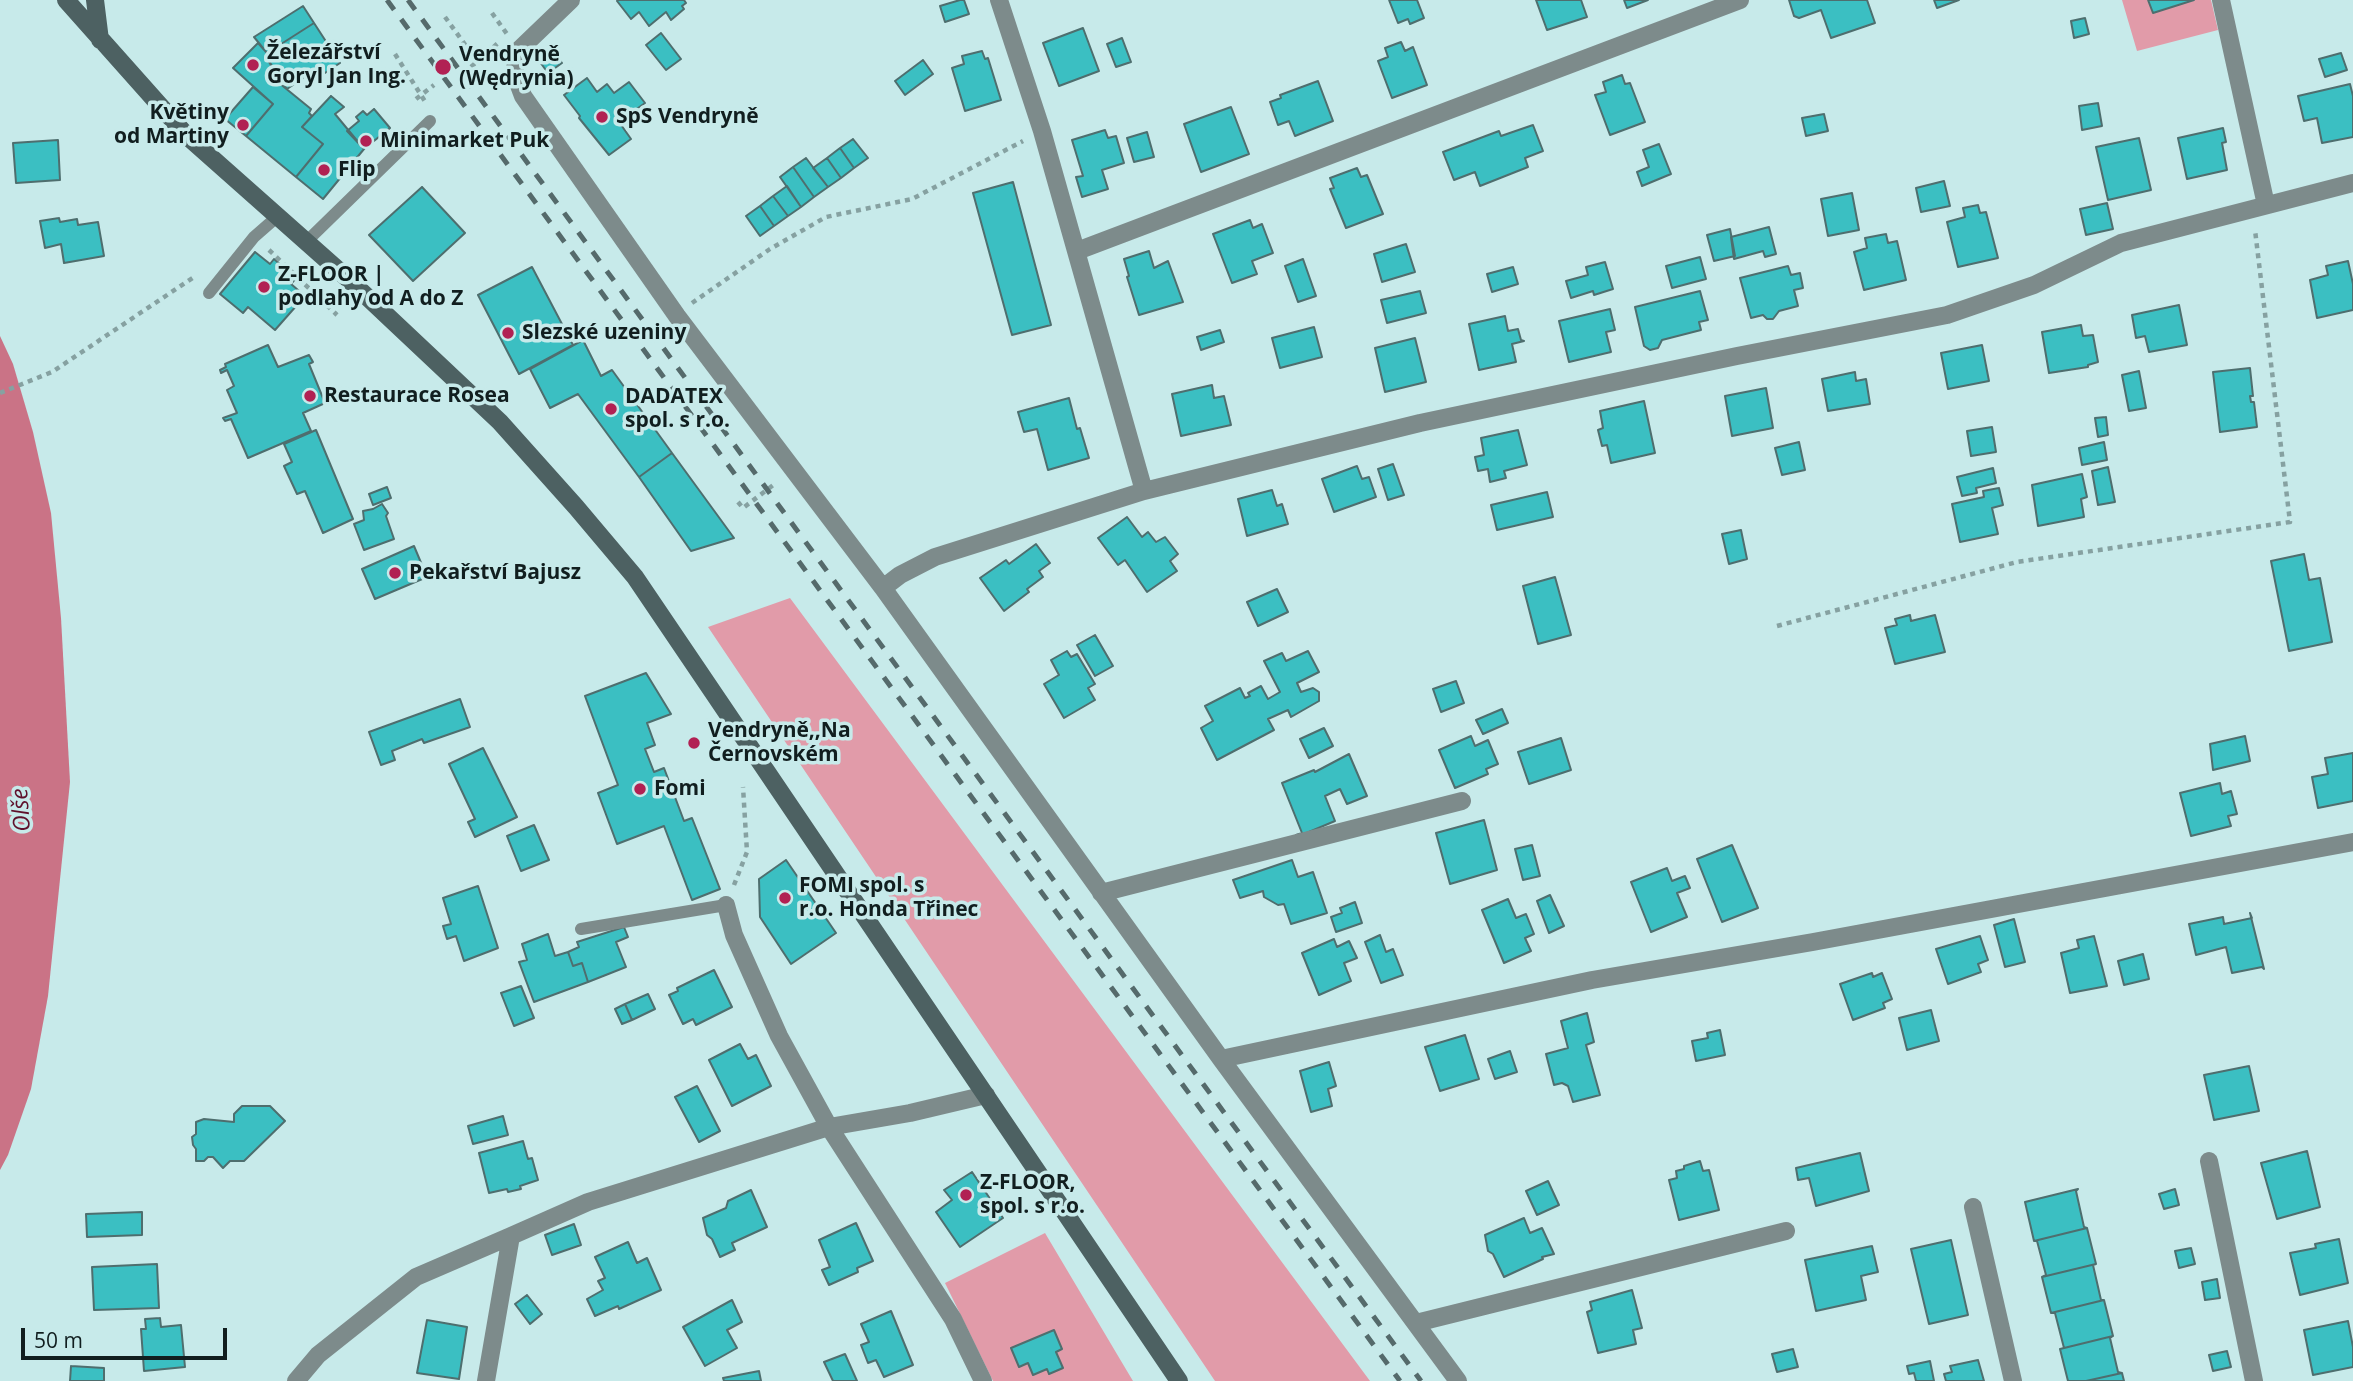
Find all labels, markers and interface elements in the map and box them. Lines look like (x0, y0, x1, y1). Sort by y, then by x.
place label: Železářství Goryl Jan Ing. (267, 40, 406, 90)
place label: Vendryně (Wędrynia) (459, 42, 574, 92)
marker: Železářství Goryl Jan Ing. (245, 57, 261, 73)
marker: Vendryně (Wędrynia) (433, 57, 453, 77)
place label: Květiny od Martiny (114, 100, 229, 150)
place label: SpS Vendryně (616, 104, 759, 130)
marker: SpS Vendryně (594, 109, 610, 125)
marker: Květiny od Martiny (235, 117, 251, 133)
place label: Minimarket Puk (380, 128, 549, 154)
marker: Minimarket Puk (358, 133, 374, 149)
place label: Flip (338, 157, 376, 183)
marker: Flip (316, 162, 332, 178)
place label: Z-FLOOR | podlahy od A do Z (278, 262, 463, 312)
marker: Z-FLOOR | podlahy od A do Z (256, 279, 272, 295)
place label: Slezské uzeniny (522, 320, 686, 346)
marker: Slezské uzeniny (500, 325, 516, 341)
place label: Restaurace Rosea (324, 383, 510, 409)
place label: DADATEX spol. s r.o. (625, 384, 730, 434)
marker: Restaurace Rosea (302, 388, 318, 404)
marker: DADATEX spol. s r.o. (603, 401, 619, 417)
place label: Pekařství Bajusz (409, 560, 581, 586)
marker: Pekařství Bajusz (387, 565, 403, 581)
place label: Vendryně,,Na Černovském (708, 718, 851, 768)
marker: Vendryně,,Na Černovském (686, 735, 702, 751)
place label: Fomi (654, 776, 706, 802)
marker: Fomi (632, 781, 648, 797)
water label: Olše (7, 787, 37, 833)
place label: FOMI spol. s r.o. Honda Třinec (799, 873, 978, 923)
marker: FOMI spol. s r.o. Honda Třinec (777, 890, 793, 906)
place label: Z-FLOOR, spol. s r.o. (980, 1170, 1085, 1220)
marker: Z-FLOOR, spol. s r.o. (958, 1187, 974, 1203)
scale bar (24, 1314, 231, 1358)
text: 50 m (34, 1326, 83, 1354)

